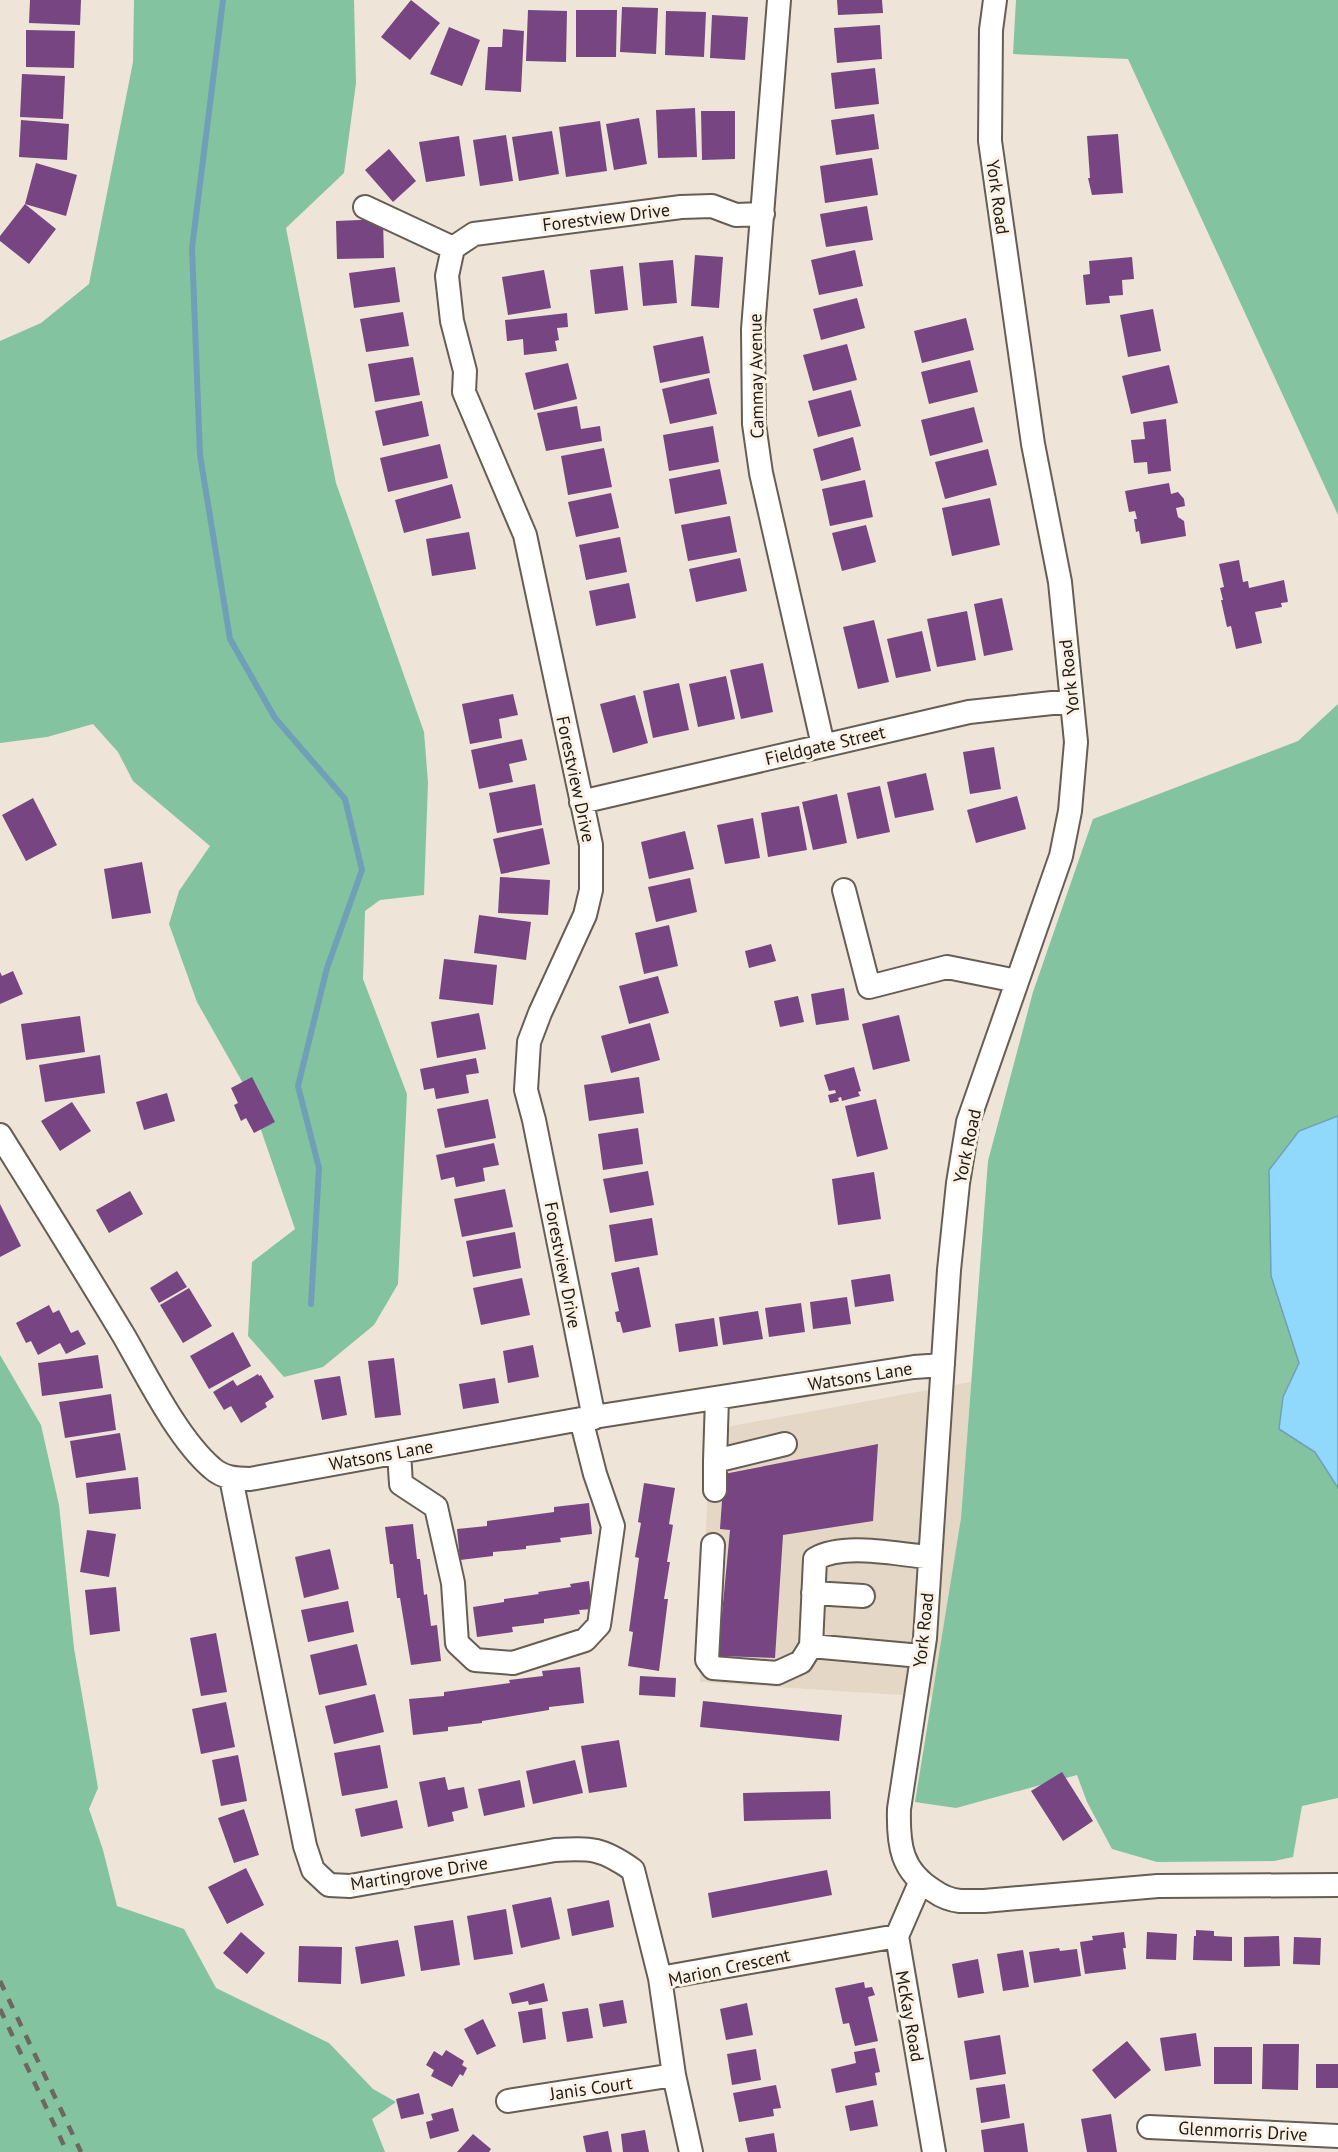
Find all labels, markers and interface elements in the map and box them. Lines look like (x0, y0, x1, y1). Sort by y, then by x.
street label: York Road (981, 158, 1015, 236)
street label: Forestview Drive (541, 198, 671, 236)
street label: Cammay Avenue (743, 313, 769, 439)
street label: York Road (1054, 638, 1084, 716)
street label: Forestview Drive (551, 714, 601, 844)
street label: Fieldgate Street (763, 720, 887, 770)
street label: York Road (948, 1107, 986, 1185)
street label: Forestview Drive (539, 1200, 587, 1330)
street label: Watsons Lane (806, 1356, 914, 1396)
street label: Watsons Lane (327, 1435, 435, 1475)
street label: York Road (908, 1591, 938, 1669)
street label: Martingrove Drive (349, 1851, 489, 1895)
street label: Marion Crescent (666, 1943, 792, 1991)
street label: McKay Road (891, 1968, 929, 2064)
street label: Janis Court (547, 2071, 634, 2105)
street label: Glenmorris Drive (1178, 2116, 1308, 2146)

